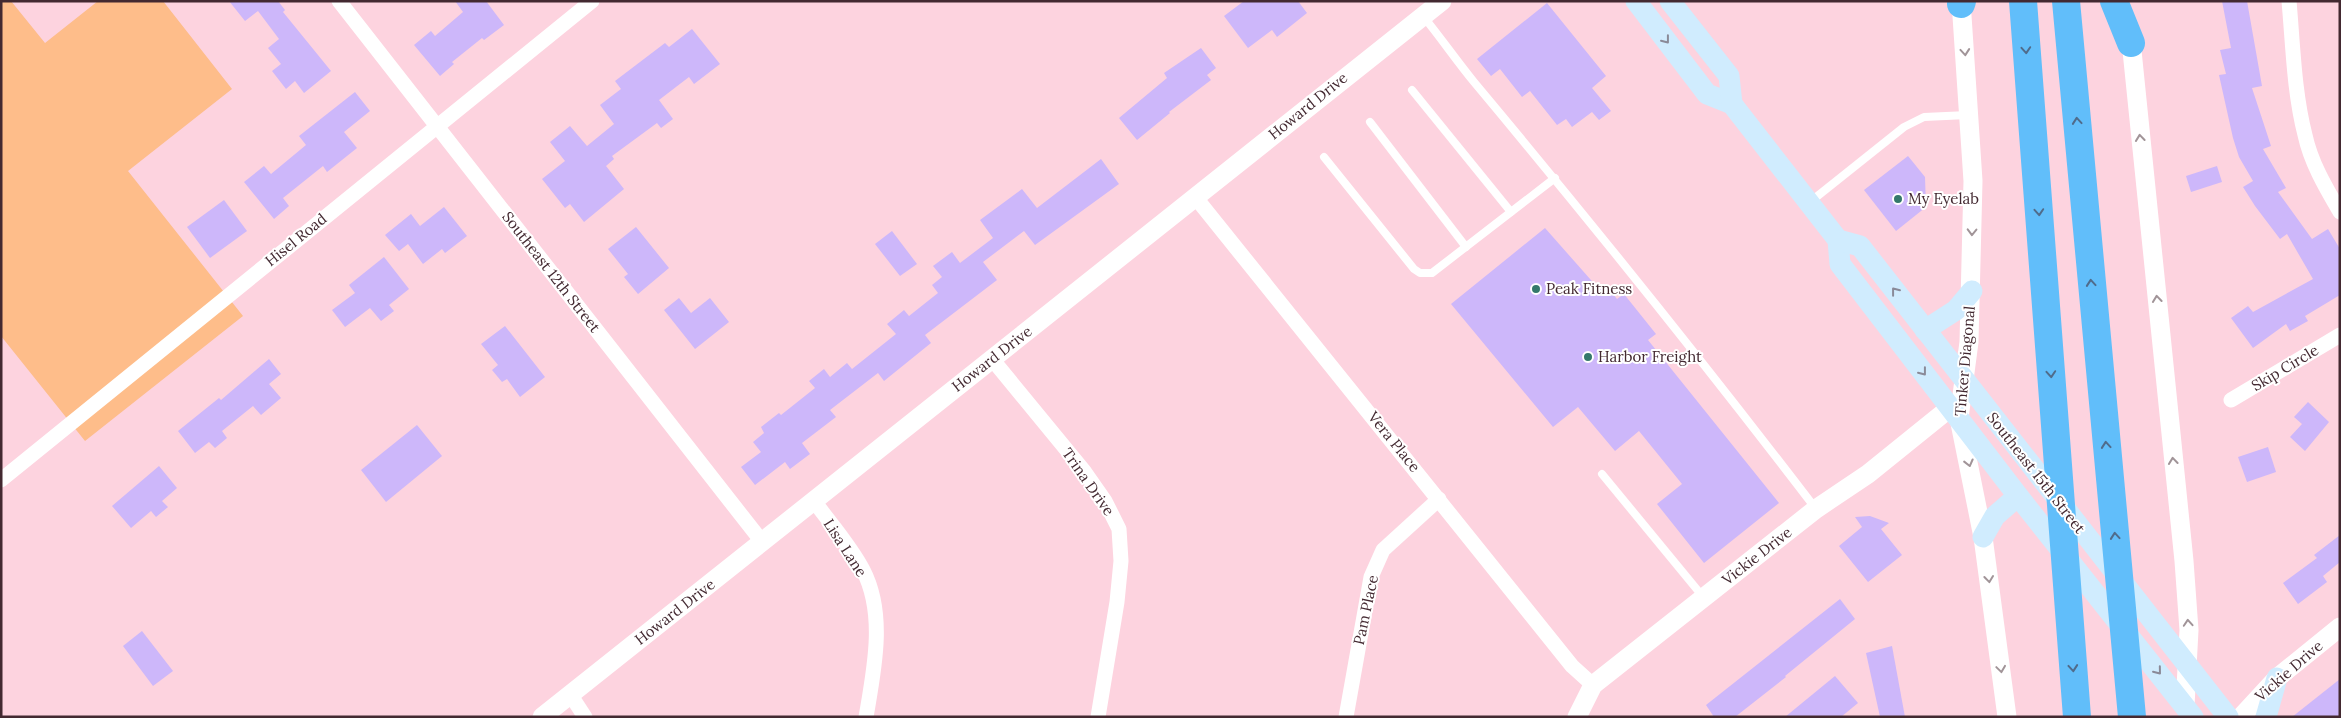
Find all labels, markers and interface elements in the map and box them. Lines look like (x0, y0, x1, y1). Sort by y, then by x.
one-way arrow (1660, 34, 1668, 43)
one-way arrow (2021, 46, 2032, 54)
one-way arrow (1959, 49, 1970, 57)
street label: Howard Drive (1264, 68, 1351, 143)
one-way arrow (2071, 117, 2082, 125)
one-way arrow (2135, 133, 2146, 141)
place label: My Eyelab (1908, 189, 1979, 208)
marker: My Eyelab (1892, 193, 1904, 205)
street label: Southeast 12th Street (498, 207, 605, 336)
one-way arrow (2033, 208, 2044, 216)
street label: Hisel Road (261, 209, 330, 270)
one-way arrow (1967, 228, 1977, 236)
place label: Peak Fitness (1546, 279, 1632, 298)
one-way arrow (2086, 279, 2097, 287)
marker: Peak Fitness (1530, 283, 1542, 295)
one-way arrow (1892, 288, 1901, 297)
one-way arrow (2152, 295, 2163, 303)
street label: Tinker Diagonal (1950, 305, 1979, 417)
street label: Howard Drive (948, 321, 1036, 396)
street label: Skip Circle (2248, 340, 2322, 395)
place label: Harbor Freight (1598, 347, 1702, 366)
marker: Harbor Freight (1582, 351, 1594, 363)
one-way arrow (1918, 366, 1926, 375)
one-way arrow (2045, 370, 2056, 378)
street label: Vera Place (1364, 407, 1425, 476)
street label: Southeast 15th Street (1983, 408, 2090, 537)
one-way arrow (2101, 440, 2112, 448)
street label: Trina Drive (1058, 444, 1119, 519)
one-way arrow (2168, 457, 2179, 465)
one-way arrow (1963, 459, 1974, 468)
street label: Lisa Lane (820, 515, 871, 580)
street label: Vickie Drive (1717, 522, 1795, 589)
one-way arrow (2110, 532, 2121, 540)
street label: Pam Place (1349, 573, 1382, 647)
street label: Howard Drive (631, 574, 719, 649)
one-way arrow (1983, 576, 1994, 584)
one-way arrow (2183, 619, 2194, 627)
street label: Vickie Drive (2250, 636, 2326, 706)
one-way arrow (2067, 665, 2078, 673)
one-way arrow (1995, 666, 2006, 674)
one-way arrow (2152, 666, 2161, 675)

